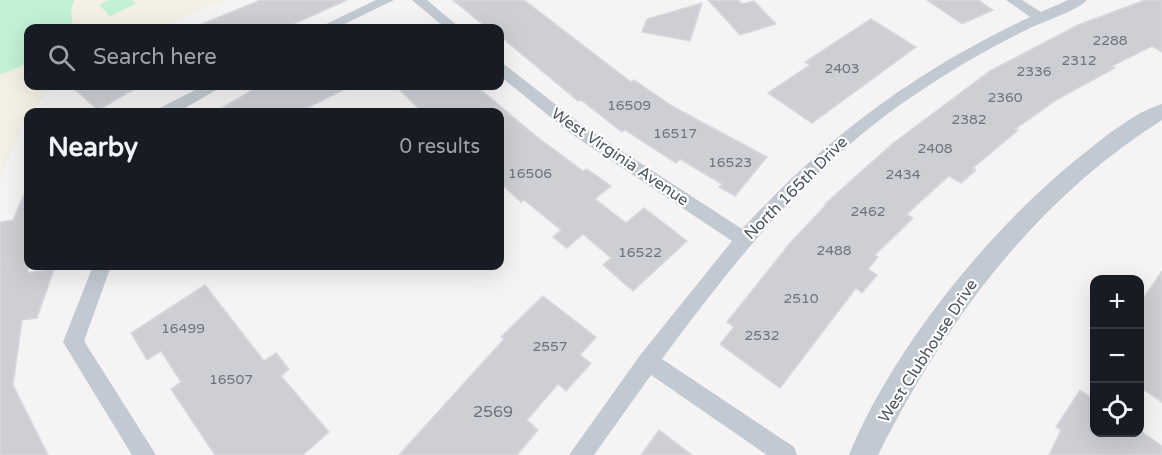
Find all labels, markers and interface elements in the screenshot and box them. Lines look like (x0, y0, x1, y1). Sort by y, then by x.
search box (24, 24, 504, 90)
house number: 2288 (1092, 32, 1128, 49)
icon: search (45, 41, 78, 74)
text: Search here (93, 44, 217, 70)
house number: 2312 (1061, 52, 1097, 69)
house number: 2403 (824, 60, 860, 77)
house number: 2336 (1016, 63, 1052, 80)
house number: 2360 (987, 89, 1023, 106)
house number: 16509 (607, 97, 651, 114)
street label: West Virginia Avenue (547, 104, 693, 210)
house number: 2382 (951, 111, 987, 128)
house number: 16517 (653, 125, 697, 142)
text: Nearby (48, 132, 138, 163)
street label: North 165th Drive (740, 132, 852, 244)
text: 0 results (400, 135, 480, 159)
house number: 2408 (917, 140, 953, 157)
house number: 16523 (708, 154, 752, 171)
house number: 16506 (508, 165, 552, 182)
house number: 2434 (885, 166, 921, 183)
house number: 2462 (850, 203, 886, 220)
house number: 2488 (816, 242, 852, 259)
house number: 16522 (618, 244, 662, 261)
map controls (1090, 275, 1144, 437)
button: + (1090, 275, 1144, 329)
street label: West Clubhouse Drive (874, 276, 982, 426)
house number: 2510 (783, 290, 819, 307)
house number: 16499 (161, 320, 205, 337)
house number: 2532 (744, 327, 780, 344)
button: − (1090, 329, 1144, 383)
house number: 2557 (532, 338, 568, 355)
house number: 16507 (209, 371, 253, 388)
button: locate (1090, 383, 1144, 437)
house number: 2569 (473, 402, 513, 422)

